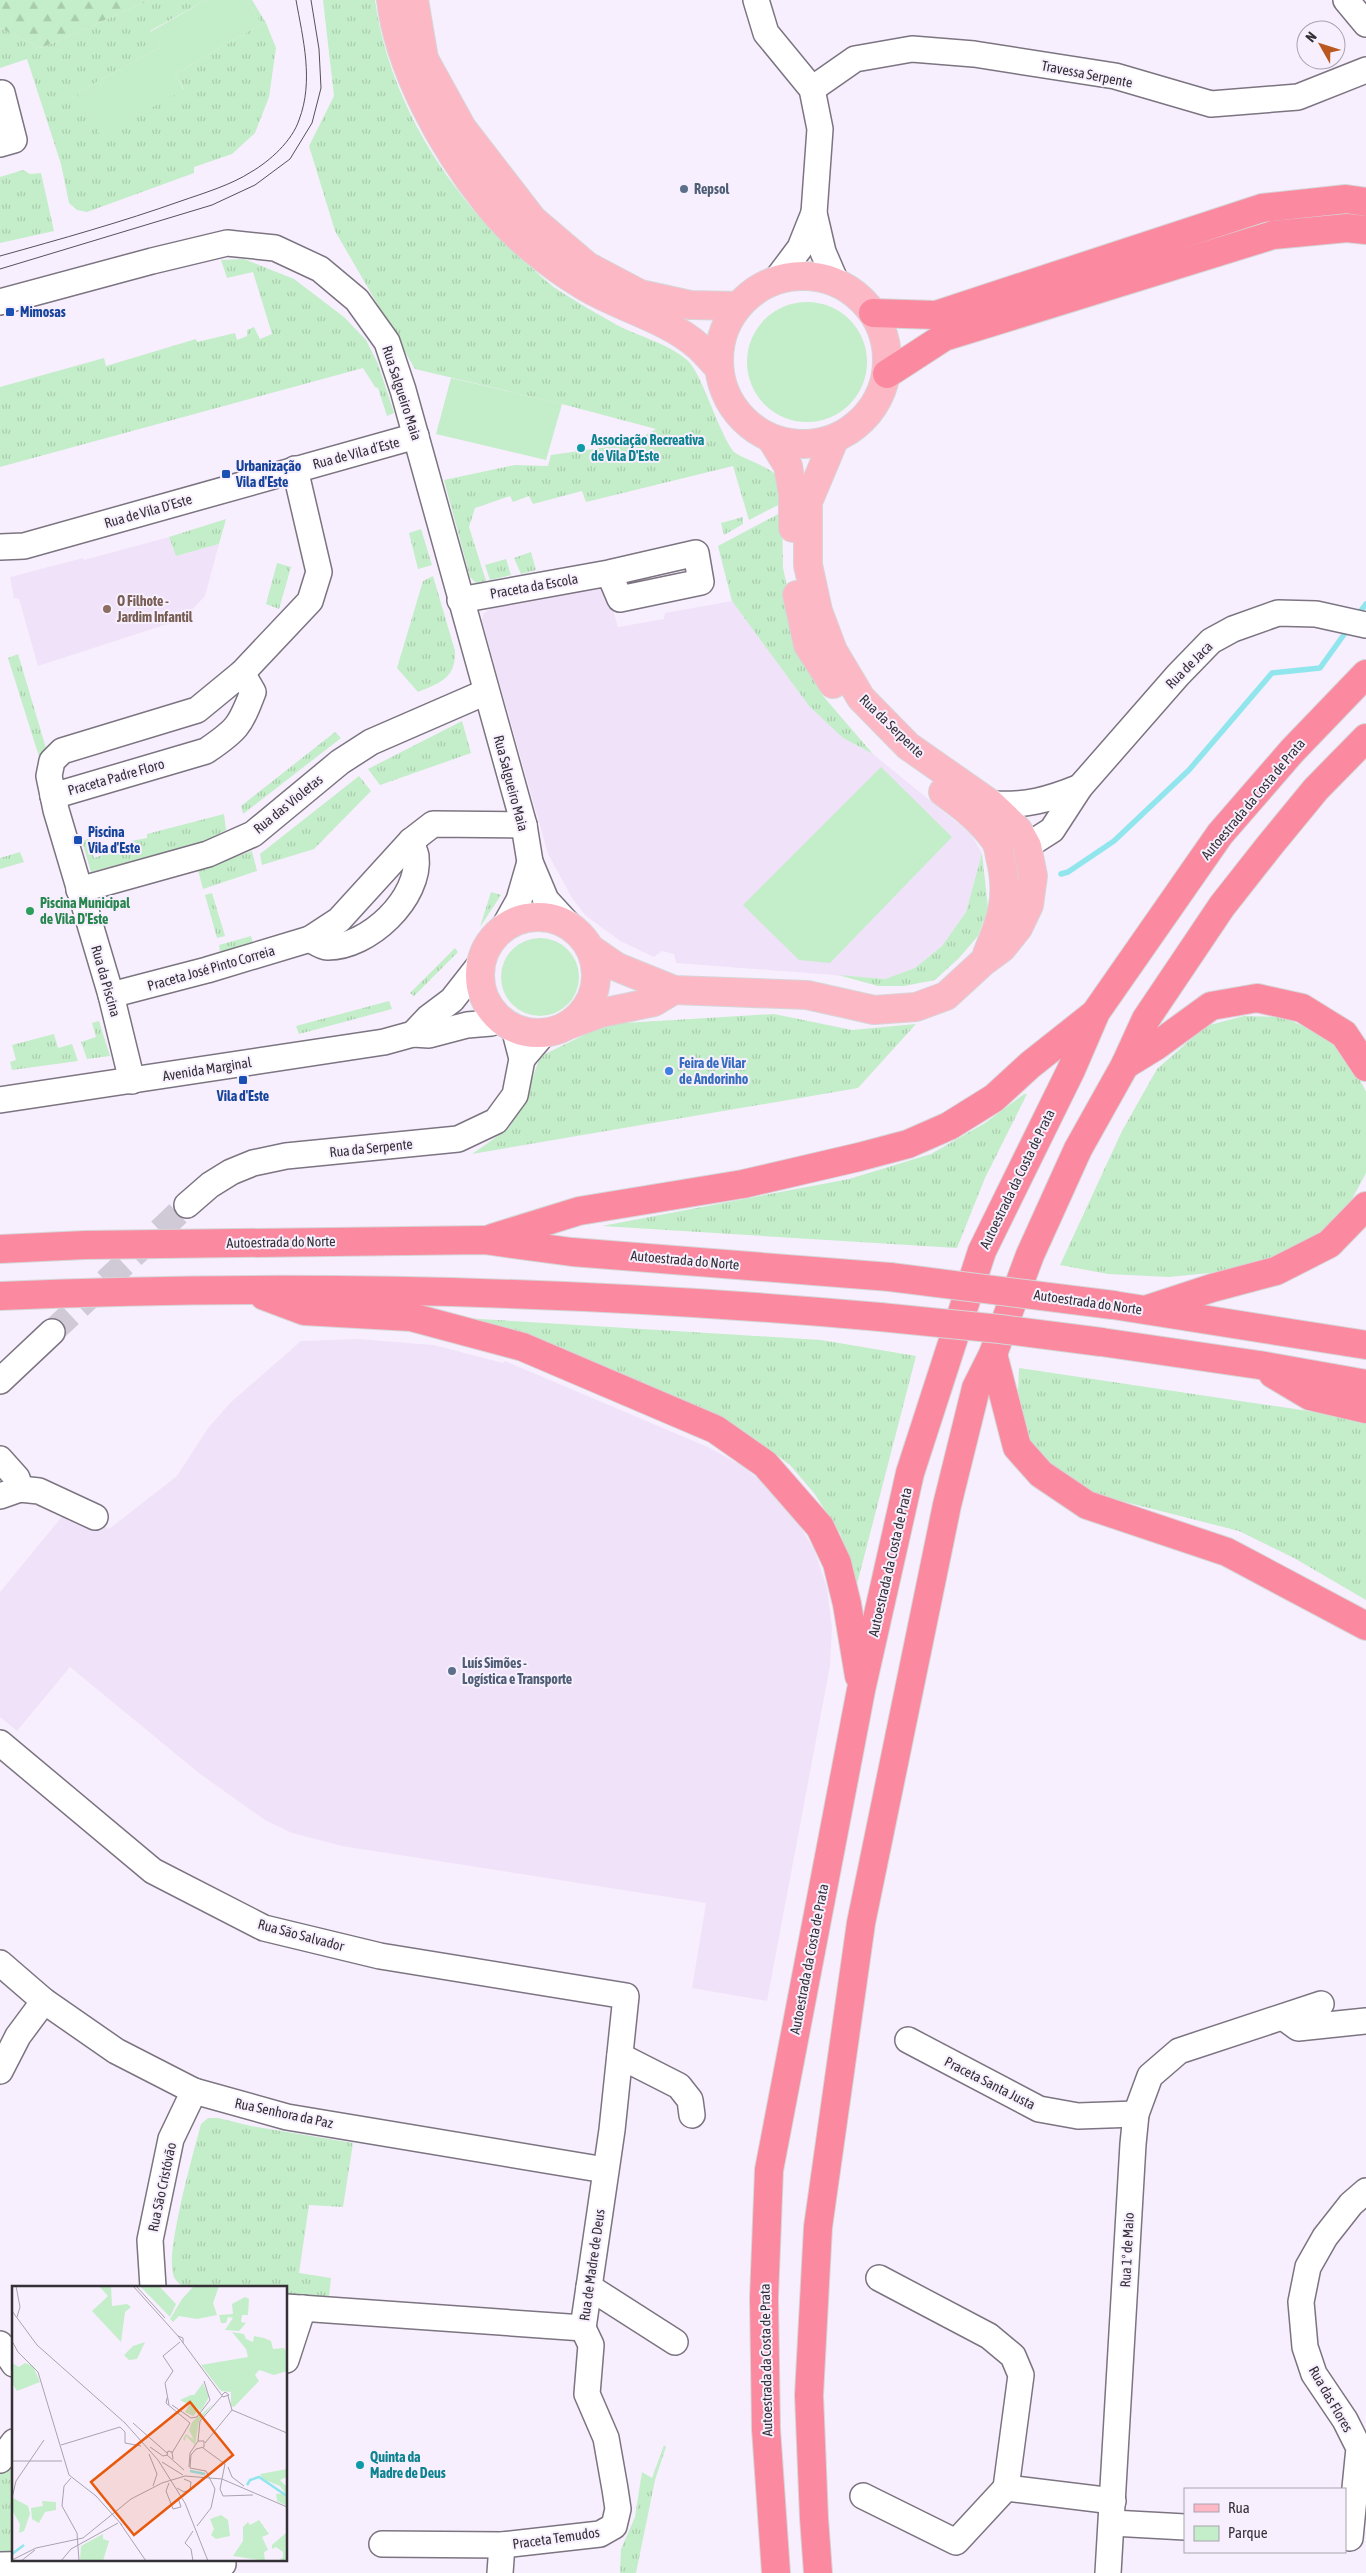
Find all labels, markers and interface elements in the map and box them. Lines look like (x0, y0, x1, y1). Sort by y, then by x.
north arrow (1296, 20, 1346, 70)
text: N (1302, 29, 1320, 45)
street label: Travessa Serpente (1040, 57, 1134, 91)
place label: Repsol (694, 181, 730, 197)
marker: Repsol (678, 183, 690, 195)
place label: Mimosas (20, 304, 66, 320)
marker: Mimosas (4, 306, 16, 318)
street label: Rua Salgueiro Maia (379, 344, 425, 442)
place label: Associação Recreativa de Vila D'Este (590, 432, 705, 464)
street label: Rua de Vila d´Este (311, 434, 401, 472)
marker: Associação Recreativa de Vila D'Este (575, 442, 587, 454)
place label: Urbanização Vila d'Este (235, 458, 302, 490)
marker: Urbanização Vila d'Este (220, 468, 232, 480)
street label: Rua de Vila D´Este (102, 491, 194, 531)
street label: Praceta da Escola (489, 570, 579, 602)
place label: O Filhote - Jardim Infantil (116, 593, 193, 625)
marker: O Filhote - Jardim Infantil (101, 603, 113, 615)
street label: Rua de Jaca (1162, 638, 1216, 692)
street label: Rua da Serpente (856, 691, 928, 761)
street label: Rua Salgueiro Maia (491, 733, 531, 833)
street label: Autoestrada da Costa de Prata (1198, 735, 1308, 863)
street label: Praceta Padre Floro (66, 756, 166, 798)
street label: Rua das Violetas (250, 771, 326, 837)
place label: Piscina Vila d'Este (87, 824, 140, 856)
marker: Piscina Vila d'Este (72, 834, 84, 846)
place label: Piscina Municipal de Vila D'Este (40, 895, 130, 927)
marker: Piscina Municipal de Vila D'Este (24, 905, 36, 917)
street label: Praceta José Pinto Correia (145, 942, 277, 994)
street label: Rua da Piscina (88, 943, 124, 1019)
street label: Avenida Marginal (161, 1054, 253, 1084)
place label: Feira de Vilar de Andorinho (679, 1055, 749, 1087)
marker: Feira de Vilar de Andorinho (663, 1065, 675, 1077)
marker: Vila d'Este (237, 1074, 249, 1086)
place label: Vila d'Este (216, 1088, 269, 1104)
street label: Autoestrada da Costa de Prata (976, 1107, 1058, 1251)
street label: Rua da Serpente (329, 1136, 413, 1160)
street label: Autoestrada do Norte (226, 1233, 336, 1251)
street label: Autoestrada do Norte (630, 1247, 740, 1273)
street label: Autoestrada do Norte (1033, 1286, 1143, 1318)
street label: Autoestrada da Costa de Prata (865, 1486, 915, 1638)
place label: Luís Simões - Logística e Transporte (462, 1655, 572, 1687)
marker: Luís Simões - Logística e Transporte (446, 1665, 458, 1677)
street label: Autoestrada da Costa de Prata (787, 1882, 831, 2036)
street label: Rua São Salvador (256, 1916, 347, 1954)
street label: Praceta Santa Justa (942, 2053, 1038, 2113)
street label: Rua Senhora da Paz (233, 2095, 335, 2131)
street label: Rua São Cristóvão (145, 2141, 179, 2233)
street label: Rua de Madre de Deus (576, 2208, 608, 2322)
street label: Rua 1º de Maio (1117, 2212, 1137, 2288)
street label: Autoestrada da Costa de Prata (757, 2283, 775, 2437)
inset map (12, 2286, 288, 2560)
street label: Rua das Flores (1306, 2363, 1356, 2435)
place label: Quinta da Madre de Deus (370, 2449, 446, 2481)
marker: Quinta da Madre de Deus (354, 2459, 366, 2471)
legend (1184, 2488, 1346, 2553)
text: Rua (1228, 2499, 1250, 2516)
street label: Praceta Temudos (511, 2524, 601, 2552)
text: Parque (1228, 2524, 1268, 2541)

